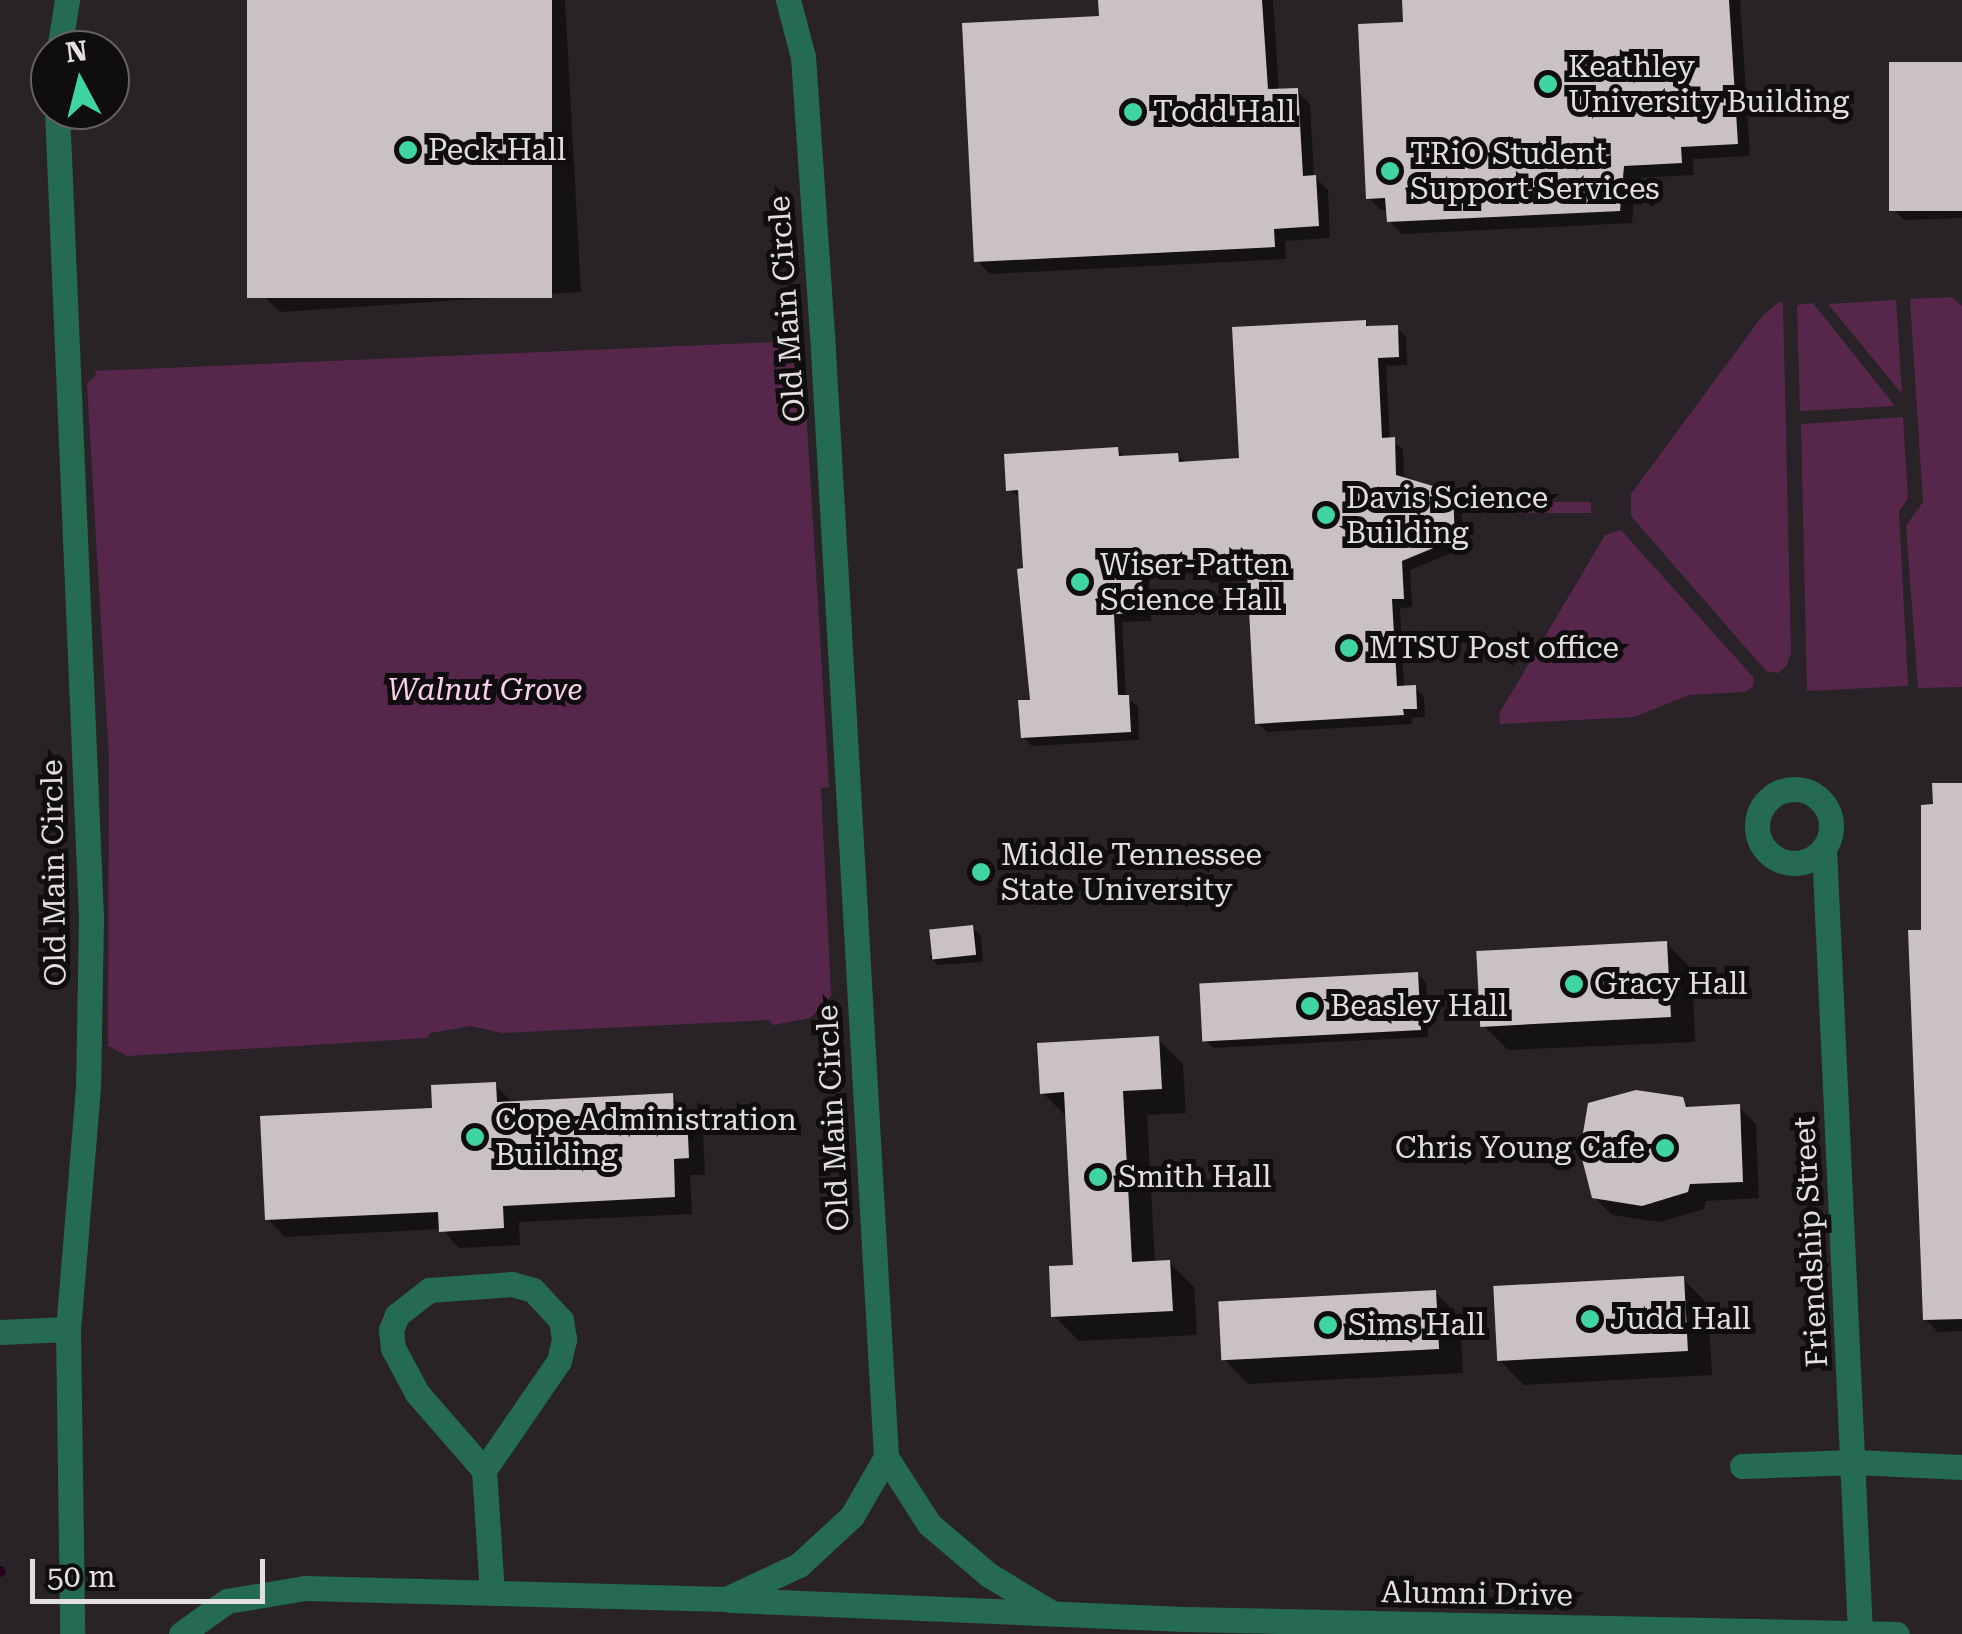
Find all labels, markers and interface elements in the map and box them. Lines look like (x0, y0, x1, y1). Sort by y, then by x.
north arrow (30, 30, 130, 130)
text: N (64, 34, 89, 69)
place label: Keathley University Building (1568, 49, 1849, 120)
marker: Keathley University Building (1537, 73, 1559, 95)
place label: Todd Hall (1153, 94, 1295, 130)
marker: Todd Hall (1122, 101, 1144, 123)
place label: Peck Hall (428, 132, 566, 168)
place label: TRiO Student Support Services (1410, 136, 1660, 206)
marker: Peck Hall (397, 139, 419, 161)
marker: TRiO Student Support Services (1379, 160, 1401, 182)
street label: Old Main Circle (761, 195, 813, 423)
place label: Davis Science Building (1346, 480, 1548, 550)
marker: Davis Science Building (1315, 504, 1337, 526)
place label: Wiser-Patten Science Hall (1100, 547, 1289, 618)
marker: Wiser-Patten Science Hall (1069, 571, 1091, 593)
place label: MTSU Post office (1369, 630, 1619, 666)
marker: MTSU Post office (1338, 637, 1360, 659)
park label: Walnut Grove (388, 672, 582, 708)
street label: Old Main Circle (34, 759, 74, 987)
place label: Middle Tennessee State University (1001, 837, 1262, 908)
marker: Middle Tennessee State University (970, 861, 992, 883)
place label: Gracy Hall (1594, 966, 1747, 1002)
marker: Gracy Hall (1563, 973, 1585, 995)
place label: Beasley Hall (1330, 988, 1507, 1024)
marker: Beasley Hall (1299, 995, 1321, 1017)
street label: Old Main Circle (809, 1004, 857, 1232)
place label: Cope Administration Building (495, 1102, 797, 1172)
street label: Friendship Street (1786, 1116, 1836, 1368)
marker: Cope Administration Building (464, 1126, 486, 1148)
place label: Chris Young Cafe (1395, 1130, 1645, 1166)
marker: Chris Young Cafe (1654, 1137, 1676, 1159)
place label: Smith Hall (1118, 1159, 1271, 1195)
marker: Smith Hall (1087, 1166, 1109, 1188)
place label: Judd Hall (1610, 1301, 1751, 1337)
place label: Sims Hall (1348, 1307, 1485, 1343)
marker: Judd Hall (1579, 1308, 1601, 1330)
marker: Sims Hall (1317, 1314, 1339, 1336)
scale bar (35, 1539, 270, 1601)
text: 50 m (47, 1559, 116, 1594)
street label: Alumni Drive (1381, 1574, 1573, 1614)

